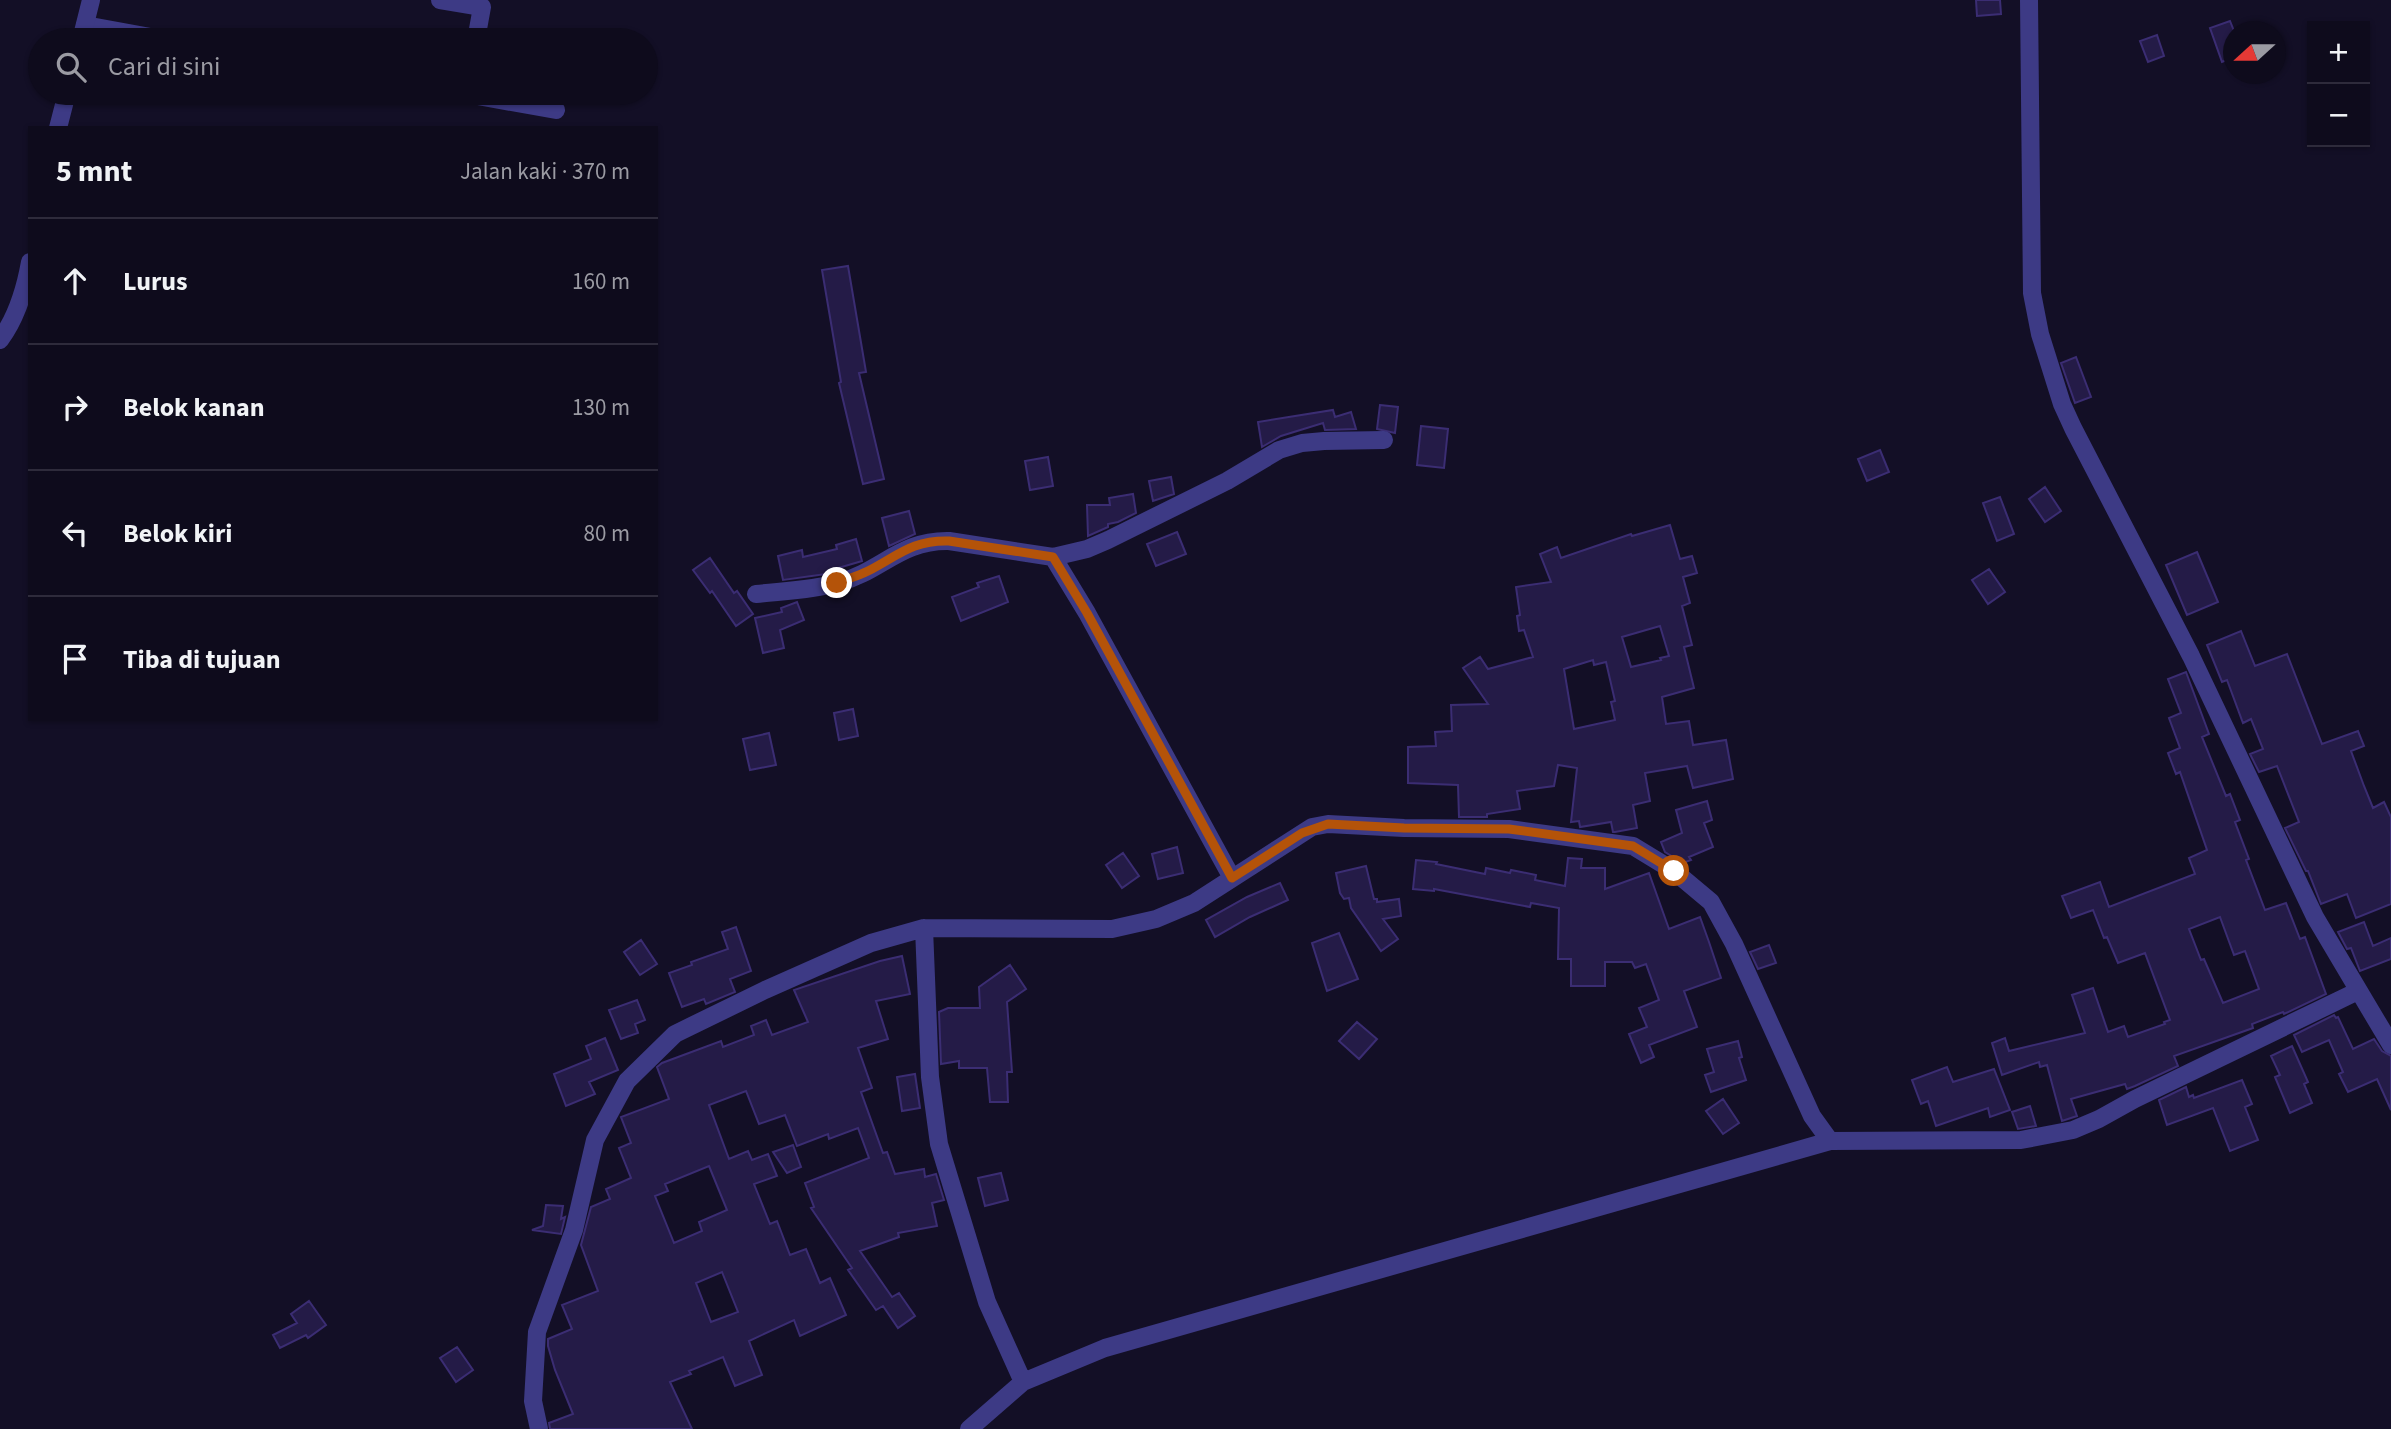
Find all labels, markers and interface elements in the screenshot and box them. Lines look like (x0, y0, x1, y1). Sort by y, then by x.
north arrow (2223, 21, 2286, 84)
map controls (2307, 21, 2370, 147)
button: + (2307, 21, 2370, 84)
search box (28, 28, 658, 105)
icon: search (52, 48, 90, 86)
text: Cari di sini (108, 48, 221, 85)
button: − (2307, 84, 2370, 147)
text: 5 mnt (56, 150, 132, 193)
text: Jalan kaki · 370 m (460, 155, 630, 188)
icon: ahead (56, 262, 94, 300)
text: Lurus (123, 263, 188, 300)
text: 160 m (572, 265, 630, 298)
icon: right (56, 388, 94, 426)
text: Belok kanan (123, 389, 265, 426)
text: 130 m (572, 391, 630, 424)
icon: left (56, 514, 94, 552)
text: Belok kiri (123, 515, 232, 552)
text: 80 m (583, 517, 630, 550)
route end (821, 567, 852, 598)
icon: arrive (56, 640, 94, 678)
text: Tiba di tujuan (123, 641, 281, 678)
route start (1658, 855, 1689, 886)

